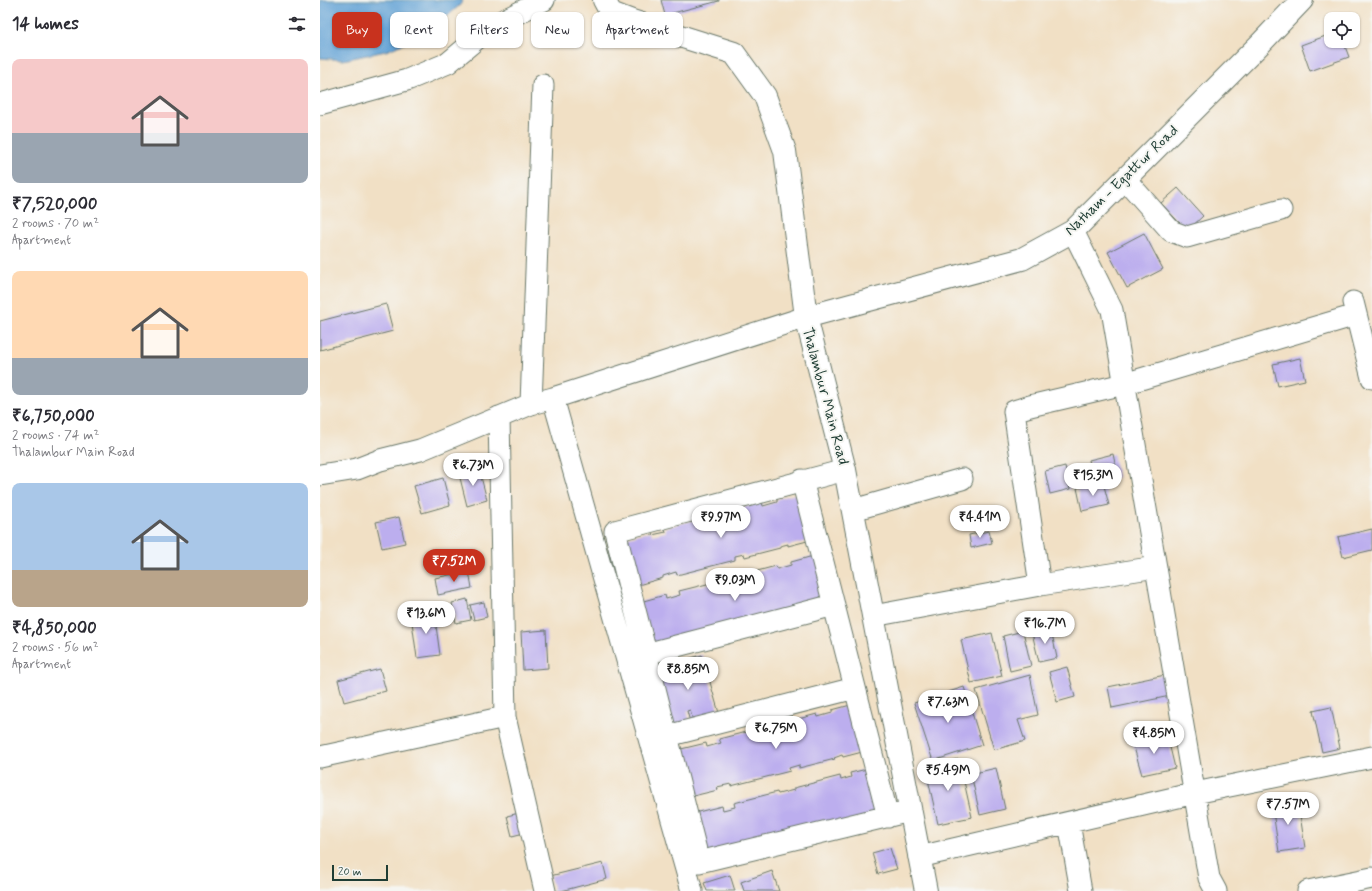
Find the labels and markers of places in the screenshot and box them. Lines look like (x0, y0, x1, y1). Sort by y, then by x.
pin: ₹6.73M (440, 453, 506, 487)
pin: ₹15.3M (1060, 463, 1126, 497)
pin: ₹9.97M (688, 505, 754, 539)
pin: ₹4.41M (947, 505, 1013, 539)
pin: ₹7.52M (421, 549, 487, 583)
pin: ₹9.03M (702, 568, 768, 602)
pin: ₹13.6M (393, 601, 459, 635)
pin: ₹16.7M (1012, 611, 1078, 645)
pin: ₹8.85M (655, 657, 721, 691)
pin: ₹7.63M (915, 690, 981, 724)
pin: ₹6.75M (743, 716, 809, 750)
pin: ₹4.85M (1121, 721, 1187, 755)
pin: ₹5.49M (915, 758, 981, 792)
pin: ₹7.57M (1255, 792, 1321, 826)

